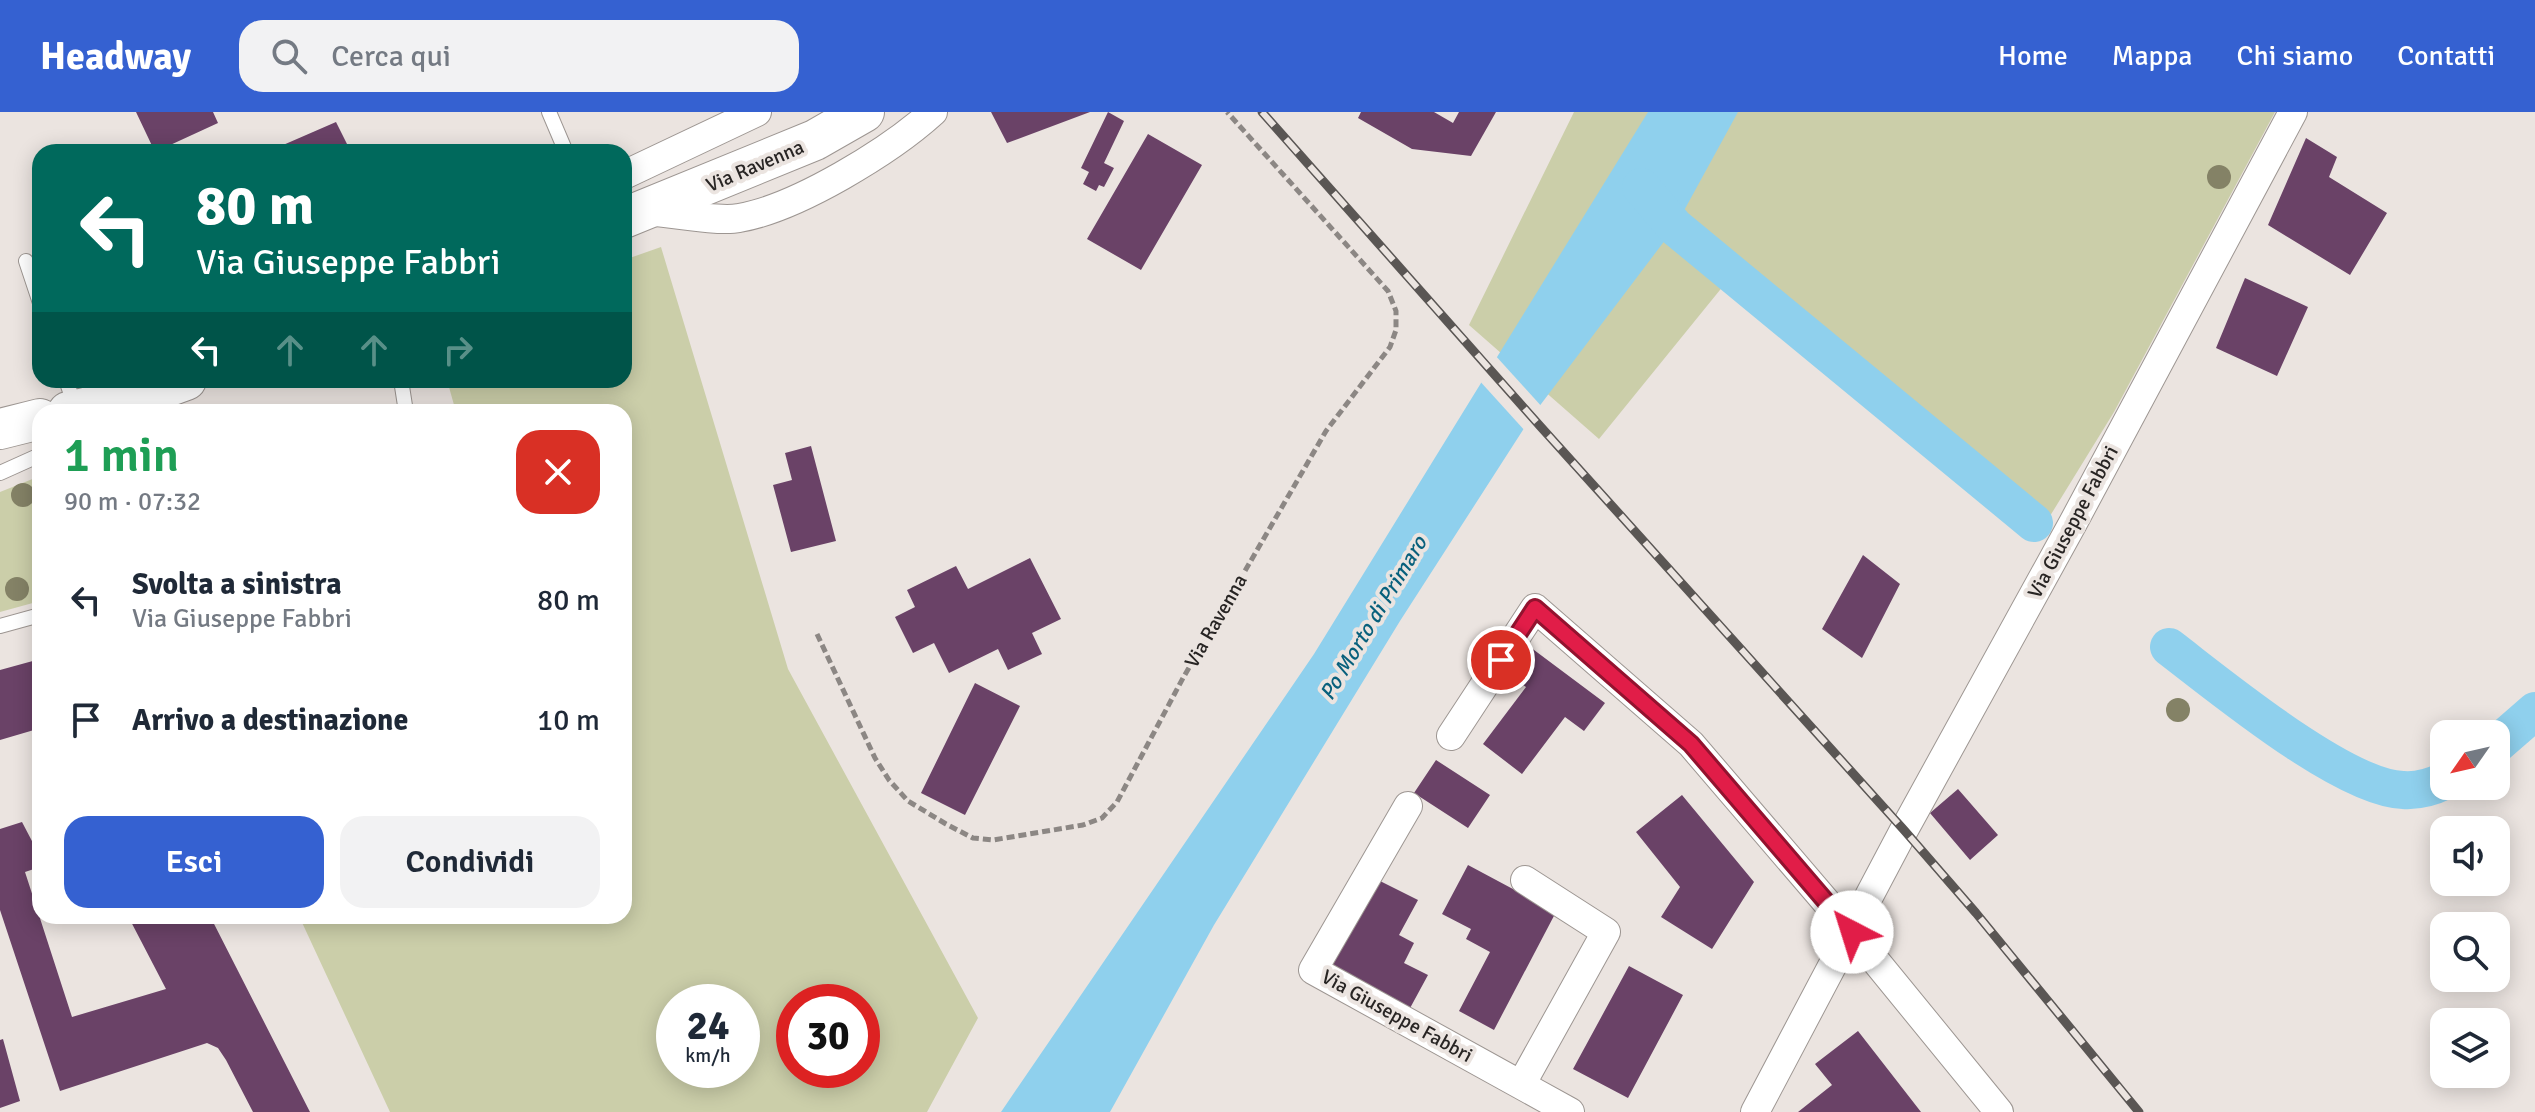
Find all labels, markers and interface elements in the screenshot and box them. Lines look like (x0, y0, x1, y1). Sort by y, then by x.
search box (239, 20, 799, 92)
text: Headway (40, 33, 191, 80)
icon: search (267, 34, 311, 78)
text: Cerca qui (331, 38, 451, 75)
text: Home (1998, 39, 2068, 73)
text: Mappa (2112, 39, 2193, 73)
text: Chi siamo (2237, 39, 2353, 73)
text: Contatti (2397, 39, 2495, 73)
street label: Via Ravenna (702, 134, 808, 198)
text: 80 m (196, 171, 314, 240)
icon: left (64, 176, 168, 280)
text: Via Giuseppe Fabbri (196, 240, 501, 285)
icon: left (184, 328, 228, 372)
icon: ahead (268, 328, 312, 372)
icon: ahead (352, 328, 396, 372)
icon: right (436, 328, 480, 372)
text: 1 min (64, 426, 179, 485)
button: close (516, 430, 600, 514)
street label: Via Giuseppe Fabbri (2022, 441, 2124, 603)
text: 90 m · 07:32 (64, 486, 201, 518)
water label: Po Morto di Primaro (1313, 530, 1433, 705)
text: Svolta a sinistra (132, 566, 342, 603)
street label: Via Ravenna (1179, 570, 1253, 672)
icon: left (64, 578, 108, 622)
text: 80 m (537, 582, 600, 619)
text: Via Giuseppe Fabbri (132, 603, 352, 635)
pin (1467, 626, 1535, 694)
icon: arrive (1479, 638, 1523, 682)
icon: arrive (64, 698, 108, 742)
text: Arrivo a destinazione (132, 702, 408, 739)
text: 10 m (537, 702, 600, 739)
north arrow (2430, 720, 2510, 800)
map controls (2430, 720, 2510, 1088)
button: Esci (64, 816, 324, 908)
button: Condividi (340, 816, 600, 908)
button: sound (2430, 816, 2510, 896)
position arrow (1810, 890, 1894, 974)
button: search (2430, 912, 2510, 992)
street label: Via Giuseppe Fabbri (1317, 964, 1477, 1068)
speed limit sign: 30 (776, 984, 880, 1088)
text: 24 (686, 1001, 730, 1051)
button: layers (2430, 1008, 2510, 1088)
text: km/h (685, 1043, 731, 1068)

